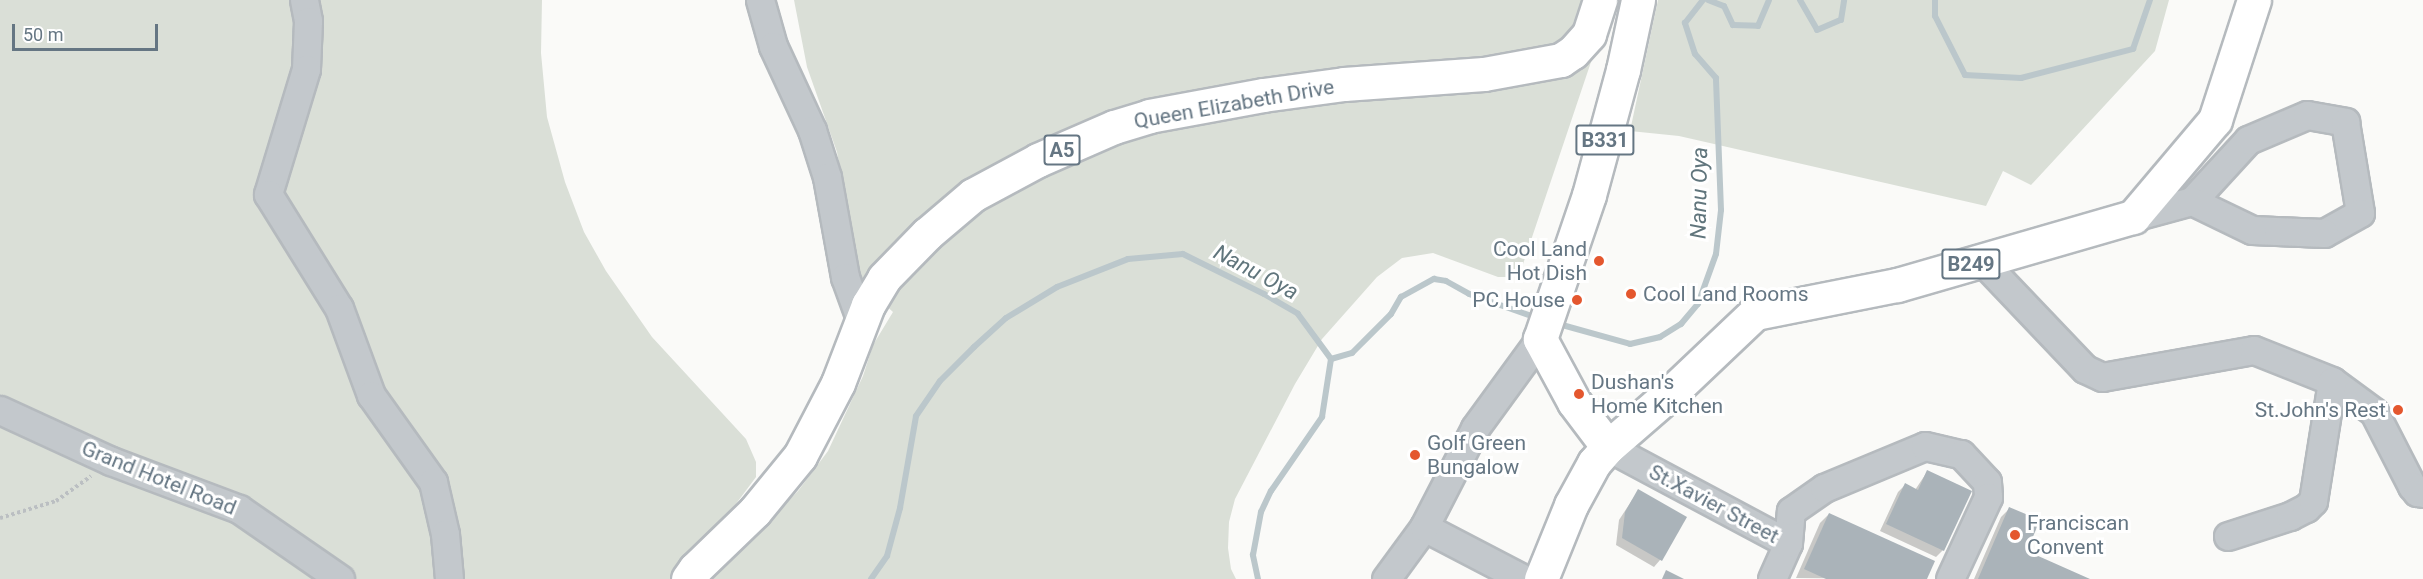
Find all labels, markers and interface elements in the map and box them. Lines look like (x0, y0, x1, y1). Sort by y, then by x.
scale bar (15, 12, 160, 50)
text: 50 m (23, 24, 63, 45)
street label: Queen Elizabeth Drive (1132, 74, 1336, 134)
road number: B331 (1575, 123, 1635, 157)
road number: A5 (1042, 133, 1082, 167)
water label: Nanu Oya (1685, 147, 1713, 239)
place label: Cool Land Hot Dish (1493, 236, 1587, 286)
water label: Nanu Oya (1209, 239, 1303, 305)
road number: B249 (1941, 247, 2001, 281)
marker: Cool Land Hot Dish (1592, 254, 1606, 268)
place label: Cool Land Rooms (1643, 281, 1808, 307)
place label: PC House (1472, 287, 1565, 313)
marker: Cool Land Rooms (1624, 287, 1638, 301)
marker: PC House (1570, 293, 1584, 307)
place label: Dushan's Home Kitchen (1591, 369, 1723, 419)
marker: Dushan's Home Kitchen (1572, 387, 1586, 401)
place label: St.John's Rest (2255, 397, 2386, 423)
marker: St.John's Rest (2391, 403, 2405, 417)
place label: Golf Green Bungalow (1427, 430, 1526, 480)
street label: Grand Hotel Road (78, 435, 240, 521)
marker: Golf Green Bungalow (1408, 448, 1422, 462)
street label: St.Xavier Street (1645, 459, 1783, 549)
place label: Franciscan Convent (2027, 510, 2129, 560)
marker: Franciscan Convent (2008, 528, 2022, 542)

